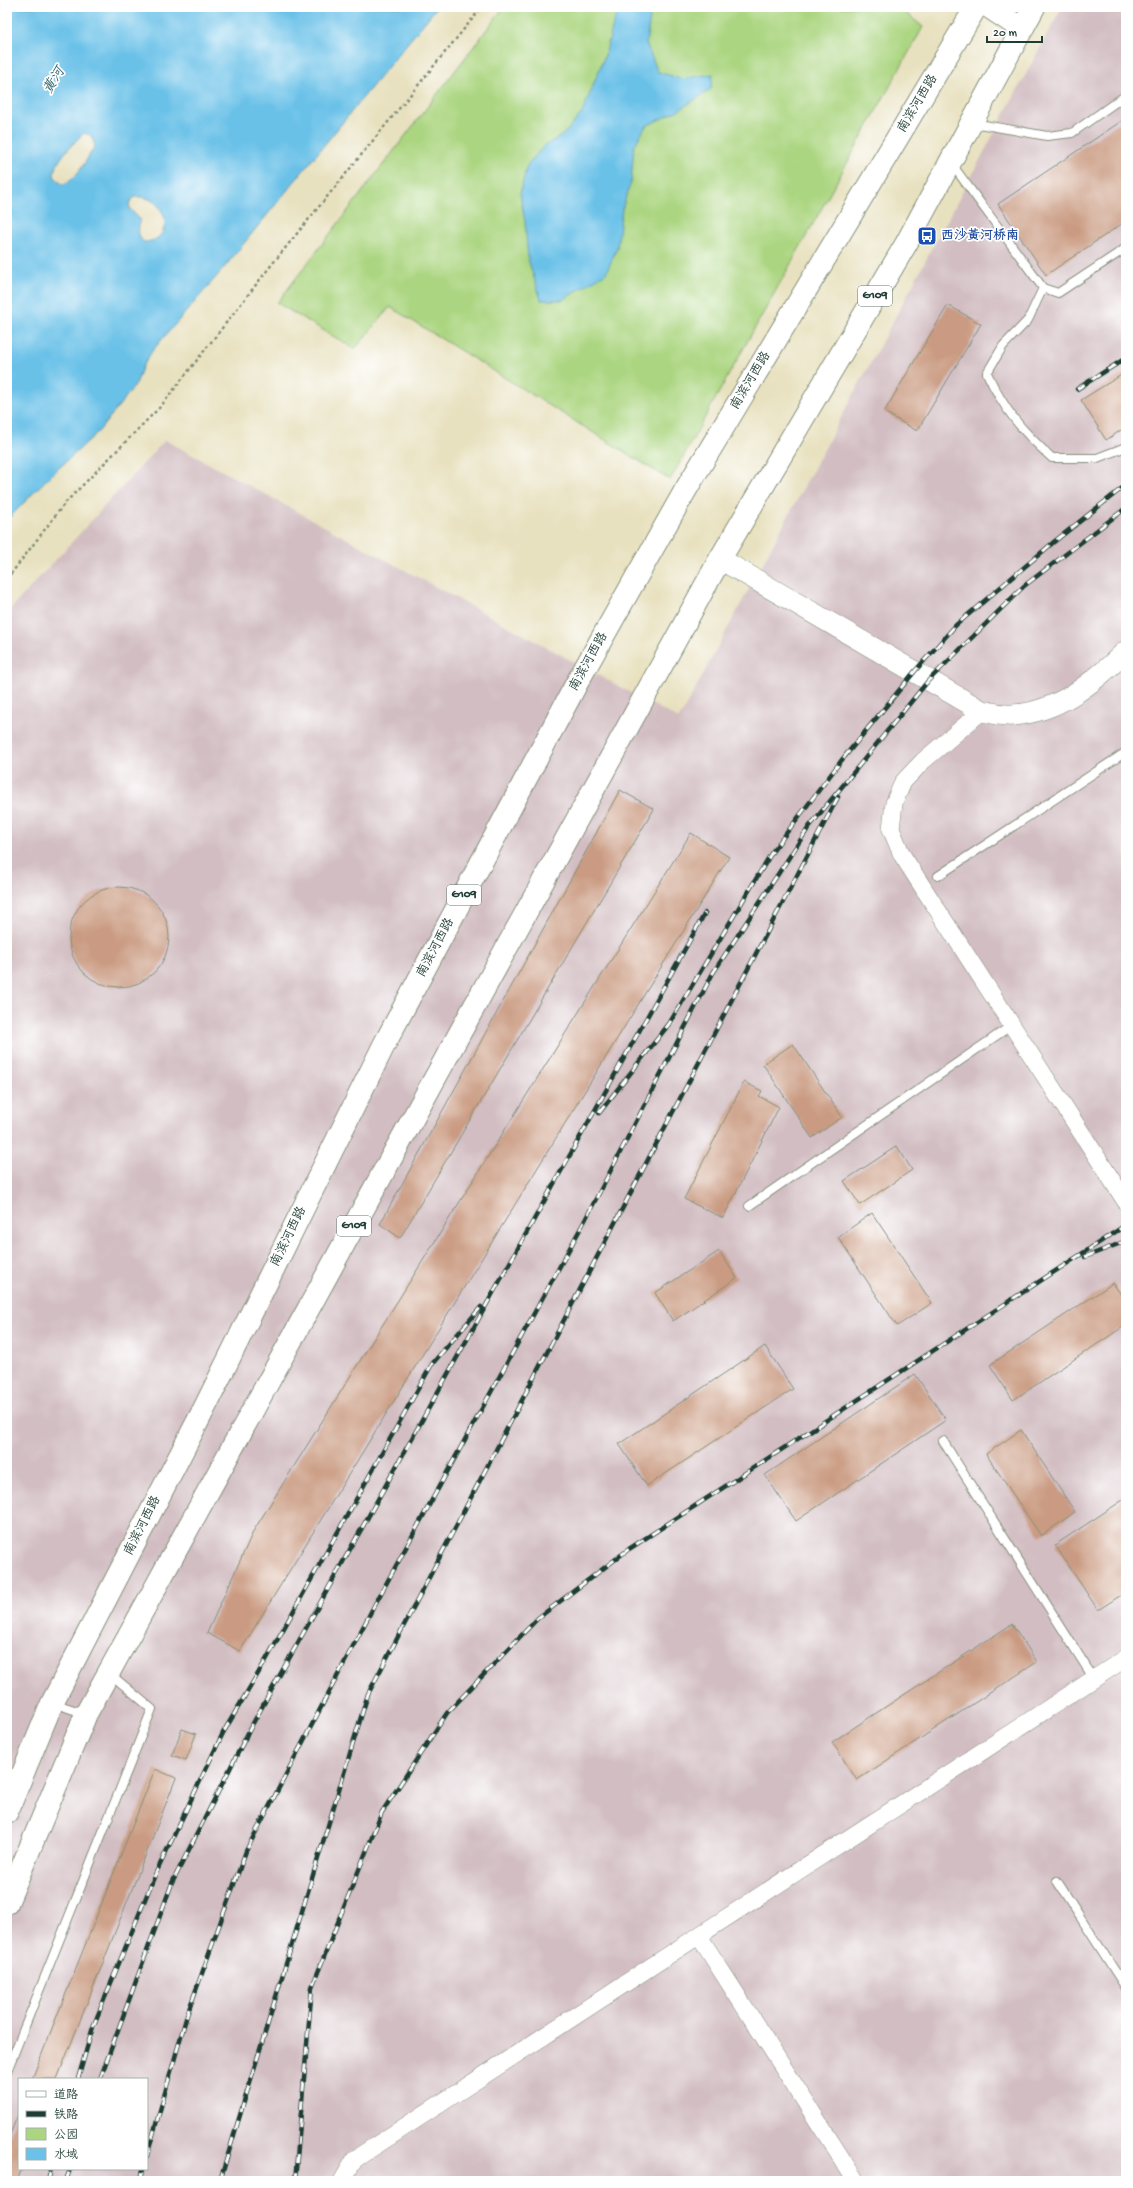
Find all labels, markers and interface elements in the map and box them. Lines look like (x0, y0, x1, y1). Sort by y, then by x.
scale bar (987, 18, 1042, 44)
text: 20 m (993, 27, 1018, 41)
water label: 黄河 (40, 62, 71, 97)
street label: 南滨河西路 (894, 72, 941, 136)
bus stop icon: 西沙黄河桥南 (916, 225, 938, 247)
place label: 西沙黄河桥南 (941, 227, 1019, 244)
road number: G109 (858, 286, 892, 306)
street label: 南滨河西路 (727, 349, 774, 413)
street label: 南滨河西路 (566, 629, 611, 694)
road number: G109 (447, 885, 481, 905)
street label: 南滨河西路 (413, 915, 458, 980)
street label: 南滨河西路 (267, 1204, 310, 1270)
road number: G109 (337, 1216, 371, 1236)
street label: 南滨河西路 (121, 1493, 164, 1558)
legend (18, 2078, 148, 2170)
text: 道路 (54, 2088, 78, 2103)
text: 铁路 (54, 2108, 78, 2123)
text: 公园 (54, 2128, 78, 2143)
text: 水域 (54, 2148, 78, 2163)

